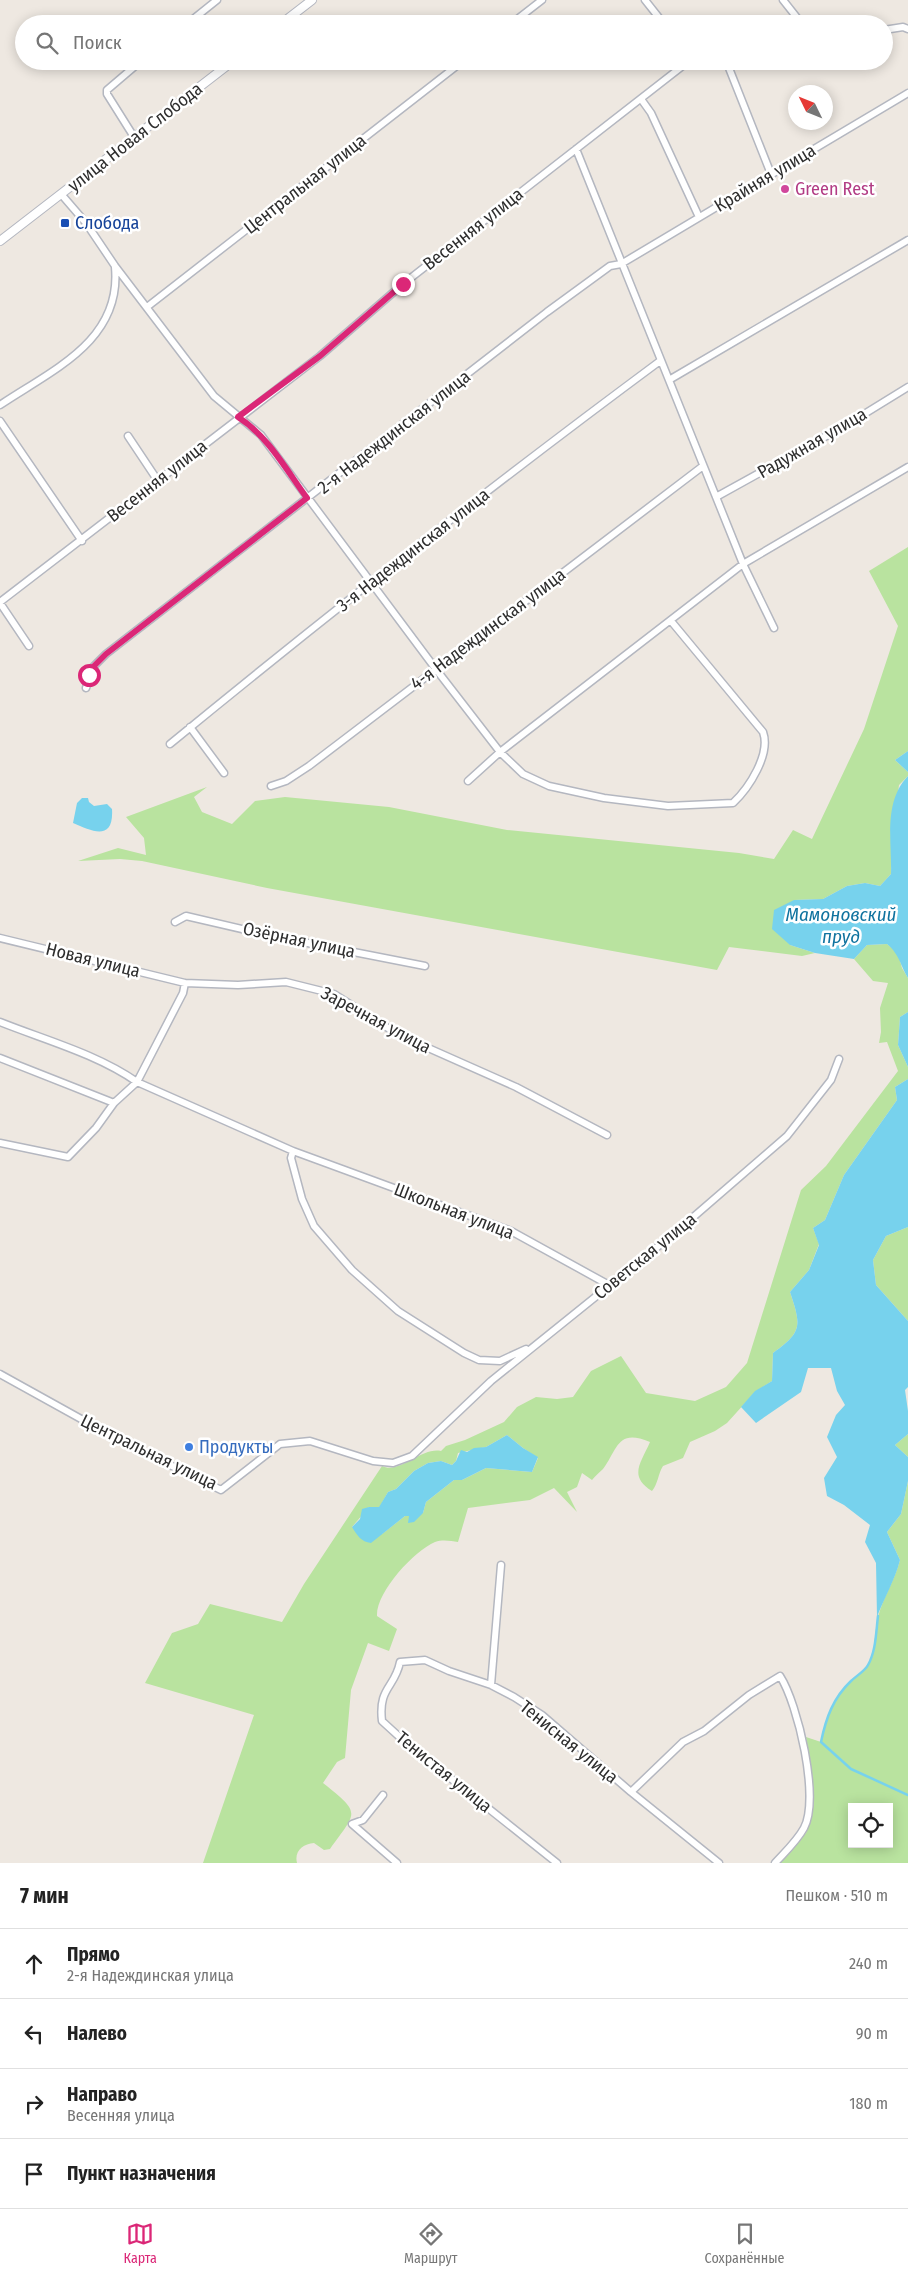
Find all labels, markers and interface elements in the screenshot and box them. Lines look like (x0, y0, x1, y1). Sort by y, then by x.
search box (15, 15, 893, 70)
icon: search (33, 29, 61, 57)
text: Поиск (73, 31, 122, 54)
street label: улица Новая Слобода (63, 77, 207, 196)
north arrow (788, 85, 833, 130)
street label: Центральная улица (239, 129, 371, 239)
street label: Крайняя улица (710, 139, 820, 217)
place label: Green Rest (795, 178, 875, 200)
street label: Весенняя улица (418, 183, 528, 275)
marker: Green Rest (779, 183, 791, 195)
place label: Слобода (75, 212, 140, 234)
marker: Слобода (59, 217, 71, 229)
route end (392, 273, 415, 296)
street label: 2-я Надеждинская улица (313, 365, 475, 498)
street label: Радужная улица (753, 403, 871, 483)
street label: Весенняя улица (102, 435, 212, 527)
street label: 3-я Надеждинская улица (332, 483, 494, 617)
street label: 4-я Надеждинская улица (406, 563, 570, 695)
route start (78, 664, 101, 687)
water label: Мамоновский пруд (786, 903, 897, 948)
street label: Озёрная улица (241, 917, 357, 963)
street label: Новая улица (44, 938, 143, 982)
street label: Заречная улица (317, 982, 435, 1058)
street label: Школьная улица (391, 1178, 517, 1244)
street label: Советская улица (589, 1208, 701, 1304)
street label: Центральная улица (77, 1409, 221, 1495)
place label: Продукты (199, 1436, 274, 1458)
marker: Продукты (183, 1441, 195, 1453)
street label: Тенисная улица (515, 1696, 623, 1788)
street label: Тенистая улица (392, 1727, 497, 1817)
map controls (848, 1803, 893, 1848)
button: locate (848, 1803, 893, 1848)
text: 7 мин (20, 1883, 69, 1909)
text: Пешком · 510 m (785, 1886, 888, 1905)
text: Прямо (67, 1943, 120, 1966)
icon: ahead (20, 1950, 48, 1978)
text: 240 m (849, 1954, 888, 1973)
text: 2-я Надеждинская улица (67, 1966, 234, 1985)
icon: left (20, 2020, 48, 2048)
text: Налево (67, 2022, 127, 2045)
text: 90 m (856, 2024, 888, 2043)
text: Направо (67, 2083, 137, 2106)
icon: right (20, 2090, 48, 2118)
text: 180 m (849, 2094, 888, 2113)
text: Весенняя улица (67, 2106, 175, 2125)
icon: arrive (20, 2160, 48, 2188)
text: Пункт назначения (67, 2162, 216, 2185)
tab: Карта (124, 2220, 157, 2267)
tab: Маршрут (404, 2220, 458, 2267)
tab: Сохранённые (705, 2220, 784, 2267)

